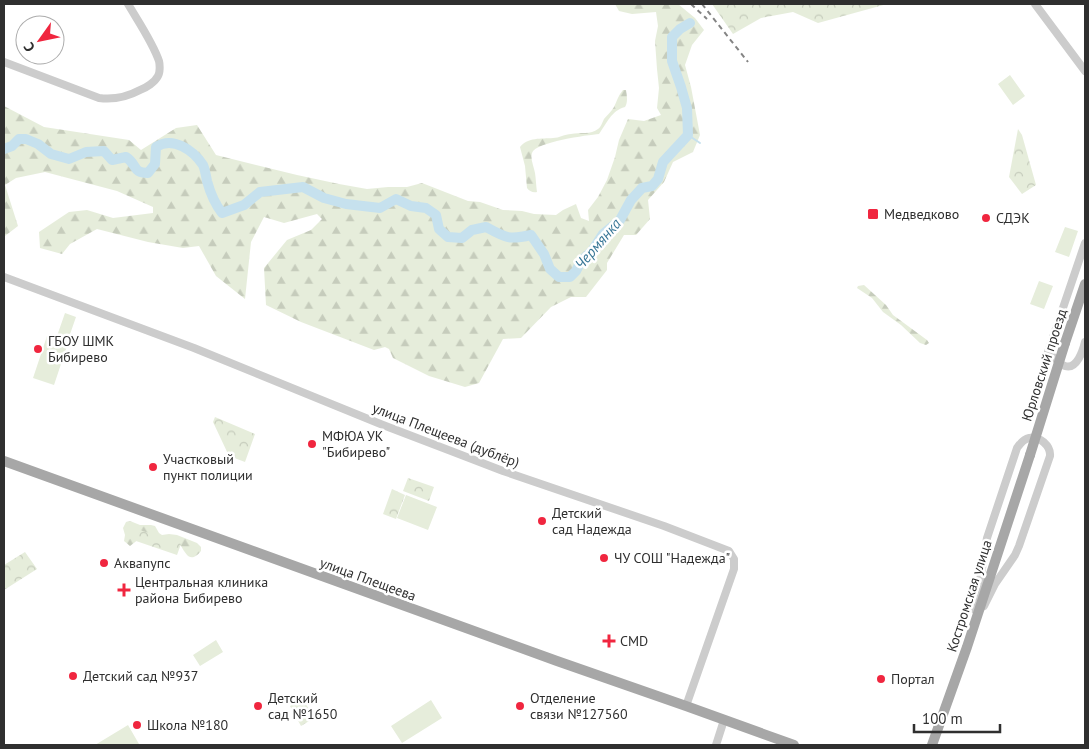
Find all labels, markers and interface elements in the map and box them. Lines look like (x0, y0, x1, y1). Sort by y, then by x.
north arrow (15, 15, 65, 65)
text: С (19, 39, 39, 55)
place label: Медведково (884, 205, 959, 223)
marker: Медведково (866, 207, 880, 221)
place label: СДЭК (996, 209, 1030, 227)
marker: СДЭК (980, 212, 992, 224)
water label: Чермянка (570, 214, 625, 273)
street label: Юрловский проезд (1017, 306, 1071, 423)
place label: ГБОУ ШМК Бибирево (48, 332, 115, 366)
marker: ГБОУ ШМК Бибирево (32, 343, 44, 355)
street label: улица Плещеева (дублёр) (370, 399, 522, 471)
place label: МФЮА УК "Бибирево" (322, 427, 390, 461)
marker: МФЮА УК "Бибирево" (306, 438, 318, 450)
place label: Участковый пункт полиции (163, 450, 253, 484)
marker: Участковый пункт полиции (147, 461, 159, 473)
place label: Детский сад Надежда (552, 504, 632, 538)
marker: Детский сад Надежда (536, 515, 548, 527)
street label: Костромская улица (942, 538, 996, 654)
place label: ЧУ СОШ "Надежда" (614, 549, 730, 567)
marker: ЧУ СОШ "Надежда" (598, 552, 610, 564)
street label: улица Плещеева (317, 553, 419, 605)
place label: Аквапупс (114, 554, 171, 572)
marker: Аквапупс (98, 557, 110, 569)
place label: Центральная клиника района Бибирево (135, 573, 268, 607)
marker: Центральная клиника района Бибирево (117, 583, 131, 597)
place label: CMD (620, 632, 648, 650)
marker: CMD (602, 634, 616, 648)
place label: Детский сад №937 (83, 667, 198, 685)
marker: Детский сад №937 (67, 670, 79, 682)
place label: Портал (891, 670, 935, 688)
marker: Портал (875, 673, 887, 685)
place label: Детский сад №1650 (268, 689, 338, 723)
place label: Отделение связи №127560 (530, 689, 628, 723)
marker: Детский сад №1650 (252, 700, 264, 712)
marker: Отделение связи №127560 (514, 700, 526, 712)
scale bar (914, 702, 1000, 734)
text: 100 m (922, 709, 963, 728)
place label: Школа №180 (147, 716, 229, 734)
marker: Школа №180 (131, 719, 143, 731)

